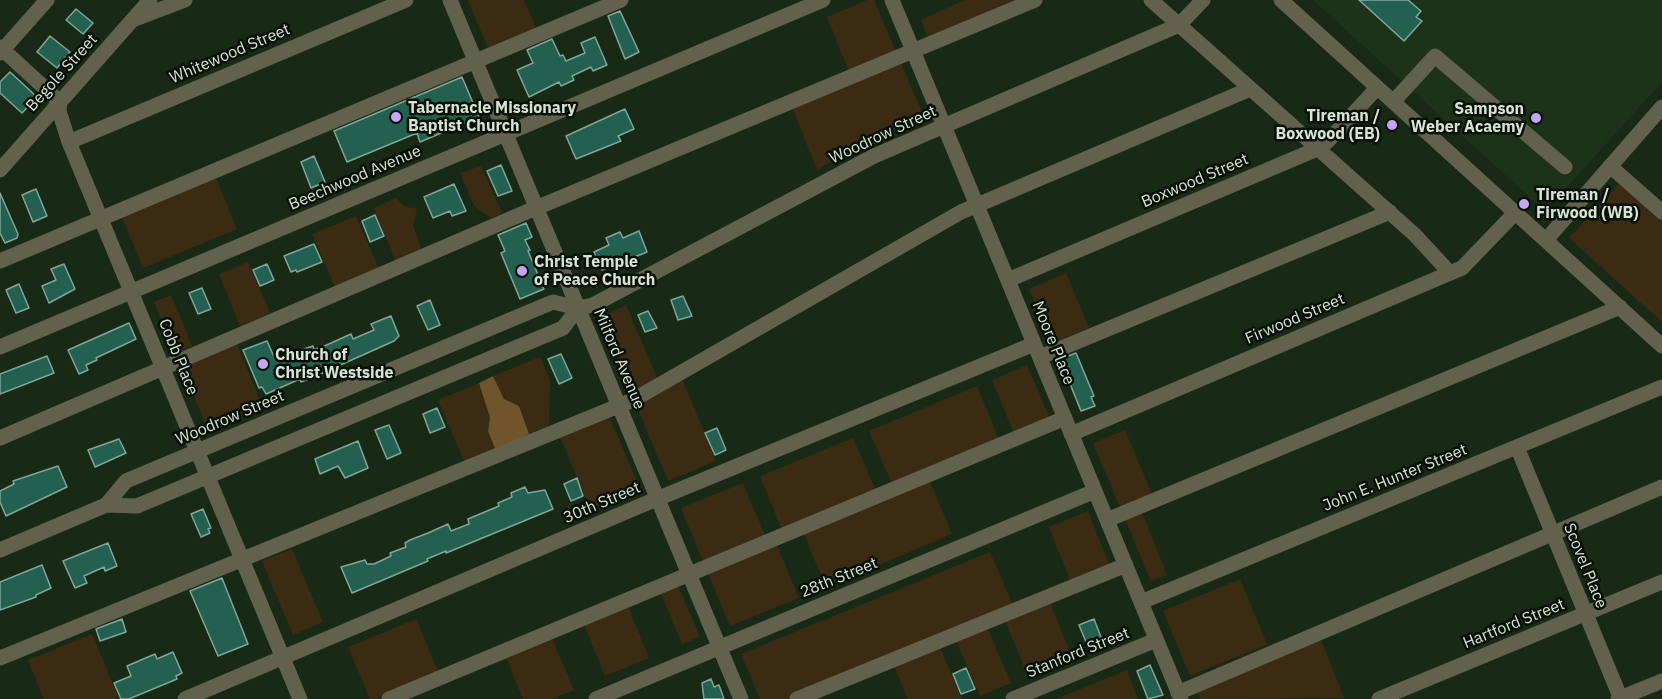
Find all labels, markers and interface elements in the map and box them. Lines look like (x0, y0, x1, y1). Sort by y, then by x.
street label: Whitewood Street (167, 20, 293, 88)
street label: Begole Street (22, 30, 102, 116)
place label: Tabernacle Missionary Baptist Church (408, 98, 576, 136)
place label: Sampson Weber Acaemy (1411, 99, 1524, 137)
street label: Woodrow Street (826, 102, 940, 168)
place label: Tireman / Boxwood (EB) (1276, 106, 1380, 144)
marker: Tabernacle Missionary Baptist Church (389, 110, 403, 124)
marker: Sampson Weber Acaemy (1529, 111, 1543, 125)
marker: Tireman / Boxwood (EB) (1385, 118, 1399, 132)
street label: Beechwood Avenue (286, 141, 424, 215)
street label: Boxwood Street (1139, 150, 1251, 212)
place label: Tireman / Firwood (WB) (1536, 185, 1639, 223)
marker: Tireman / Firwood (WB) (1517, 197, 1531, 211)
place label: Christ Temple of Peace Church (534, 252, 655, 290)
marker: Christ Temple of Peace Church (515, 264, 529, 278)
street label: Firwood Street (1242, 289, 1348, 349)
street label: Moore Place (1028, 298, 1078, 388)
street label: Milford Avenue (589, 306, 649, 412)
street label: Cobb Place (154, 316, 202, 398)
place label: Church of Christ Westside (275, 345, 393, 383)
marker: Church of Christ Westside (256, 357, 270, 371)
street label: Woodrow Street (173, 387, 287, 449)
street label: John E. Hunter Street (1320, 440, 1470, 516)
street label: 30th Street (561, 478, 643, 528)
street label: Scovel Place (1559, 521, 1611, 611)
street label: 28th Street (798, 554, 880, 602)
street label: Hartford Street (1460, 595, 1568, 653)
street label: Stanford Street (1024, 624, 1132, 682)

